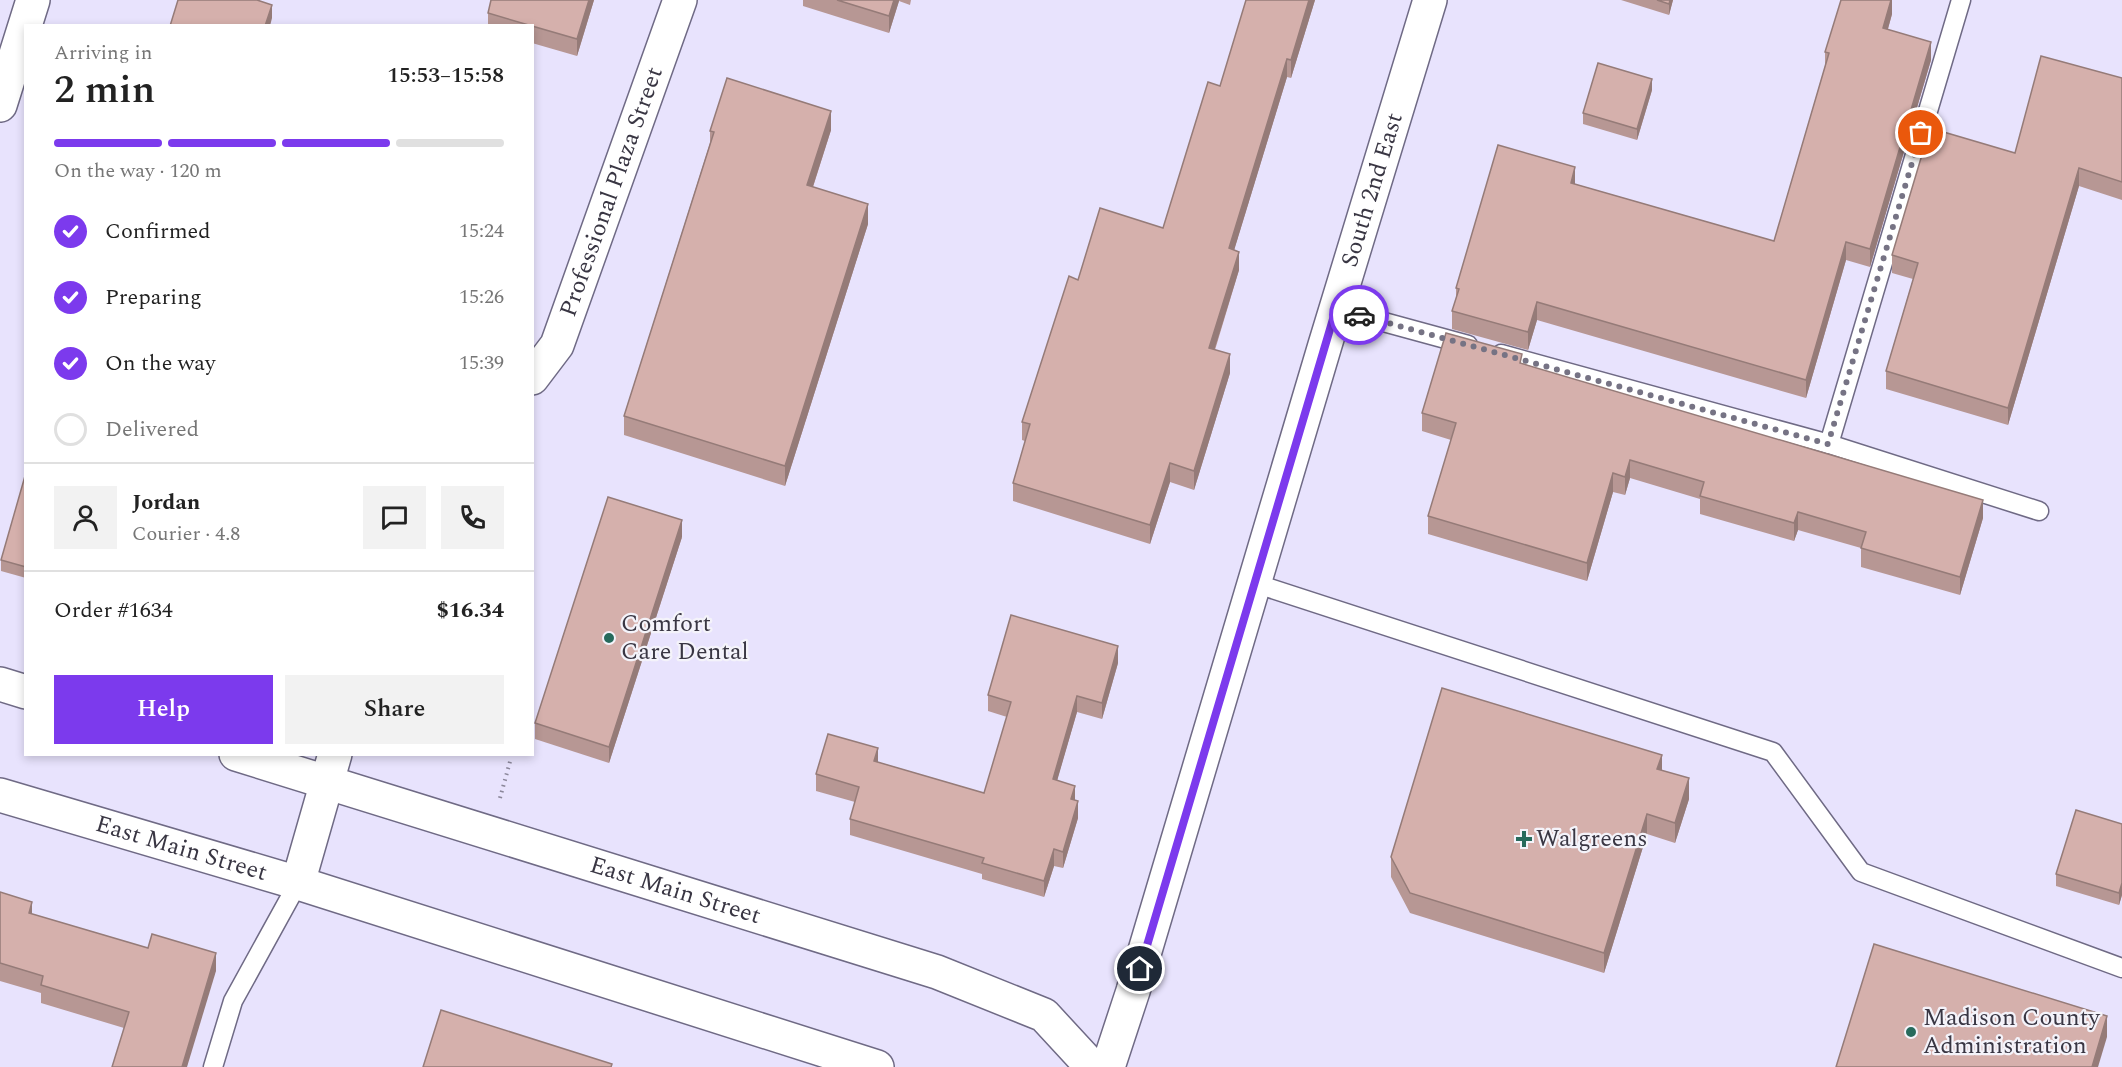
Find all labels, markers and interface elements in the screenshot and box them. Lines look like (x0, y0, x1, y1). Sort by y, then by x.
text: Arriving in (54, 38, 152, 68)
text: 15:53–15:58 (387, 59, 504, 92)
text: 2 min (54, 61, 155, 120)
street label: Professional Plaza Street (550, 62, 673, 322)
pin (1895, 107, 1946, 158)
street label: South 2nd East (1332, 108, 1413, 272)
icon: bag (1904, 116, 1937, 149)
text: On the way · 120 m (54, 156, 222, 186)
icon: check (54, 215, 87, 248)
text: Confirmed (105, 215, 211, 248)
text: 15:24 (459, 216, 504, 246)
icon: check (54, 281, 87, 314)
text: Preparing (105, 281, 202, 314)
text: 15:26 (459, 282, 504, 312)
courier (1329, 285, 1389, 345)
icon: car (1343, 299, 1376, 332)
icon: check (54, 347, 87, 380)
text: On the way (105, 347, 216, 380)
text: 15:39 (459, 348, 504, 378)
text: Delivered (105, 413, 199, 446)
button: person (54, 486, 117, 549)
text: Jordan (132, 486, 200, 519)
button: chat (363, 486, 426, 549)
button: phone (441, 486, 504, 549)
text: Courier · 4.8 (132, 519, 240, 549)
text: Order #1634 (54, 594, 173, 627)
text: $16.34 (436, 594, 504, 627)
place label: Comfort Care Dental (621, 606, 749, 670)
marker: Comfort Care Dental (602, 631, 616, 645)
button: Help (54, 675, 273, 744)
button: Share (285, 675, 504, 744)
street label: East Main Street (91, 806, 271, 891)
place label: Walgreens (1536, 821, 1648, 857)
marker: Walgreens (1517, 832, 1531, 846)
street label: East Main Street (585, 847, 765, 934)
pin (1114, 943, 1165, 994)
icon: home (1123, 952, 1156, 985)
place label: Madison County Administration (1923, 1000, 2101, 1064)
marker: Madison County Administration (1904, 1025, 1918, 1039)

